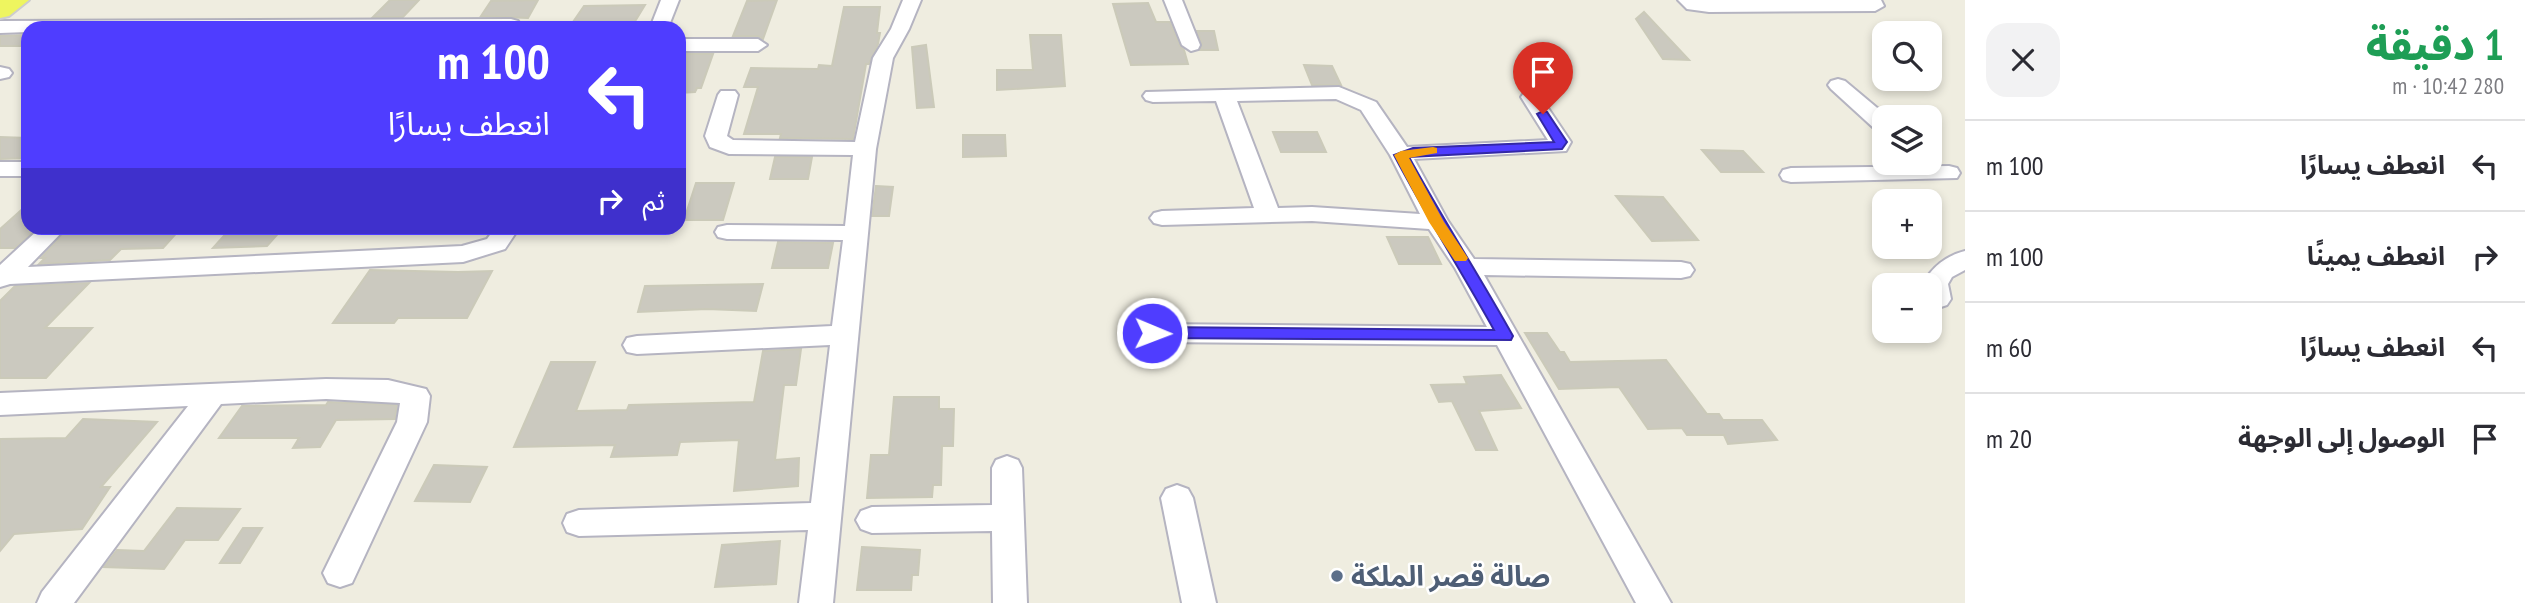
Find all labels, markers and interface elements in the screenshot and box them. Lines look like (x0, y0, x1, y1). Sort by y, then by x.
text: 1 دقيقة (2366, 17, 2504, 72)
map controls (1872, 21, 1942, 343)
button: search (1872, 21, 1942, 91)
button: close (1986, 23, 2060, 97)
text: 100 m (437, 29, 550, 93)
pin (1513, 42, 1573, 114)
icon: left (574, 49, 665, 140)
icon: arrive (1524, 53, 1562, 91)
text: 280 m · 10:42 (2392, 71, 2504, 100)
text: انعطف يسارًا (388, 102, 550, 144)
button: layers (1872, 105, 1942, 175)
icon: left (2466, 147, 2504, 185)
text: انعطف يسارًا (2300, 148, 2445, 181)
text: 100 m (1986, 149, 2044, 182)
icon: right (591, 182, 629, 220)
text: ثم (643, 184, 665, 217)
button: + (1872, 189, 1942, 259)
icon: right (2466, 238, 2504, 276)
text: انعطف يمينًا (2307, 239, 2445, 272)
text: 100 m (1986, 240, 2044, 273)
button: − (1872, 273, 1942, 343)
position arrow (1115, 296, 1189, 370)
icon: left (2466, 329, 2504, 367)
text: انعطف يسارًا (2300, 330, 2445, 363)
text: 60 m (1986, 331, 2032, 364)
icon: arrive (2466, 420, 2504, 458)
text: الوصول إلى الوجهة (2238, 421, 2445, 454)
text: 20 m (1986, 422, 2032, 455)
place label: صالة قصر الملكة (1351, 557, 1550, 594)
marker: صالة قصر الملكة (1329, 568, 1345, 584)

